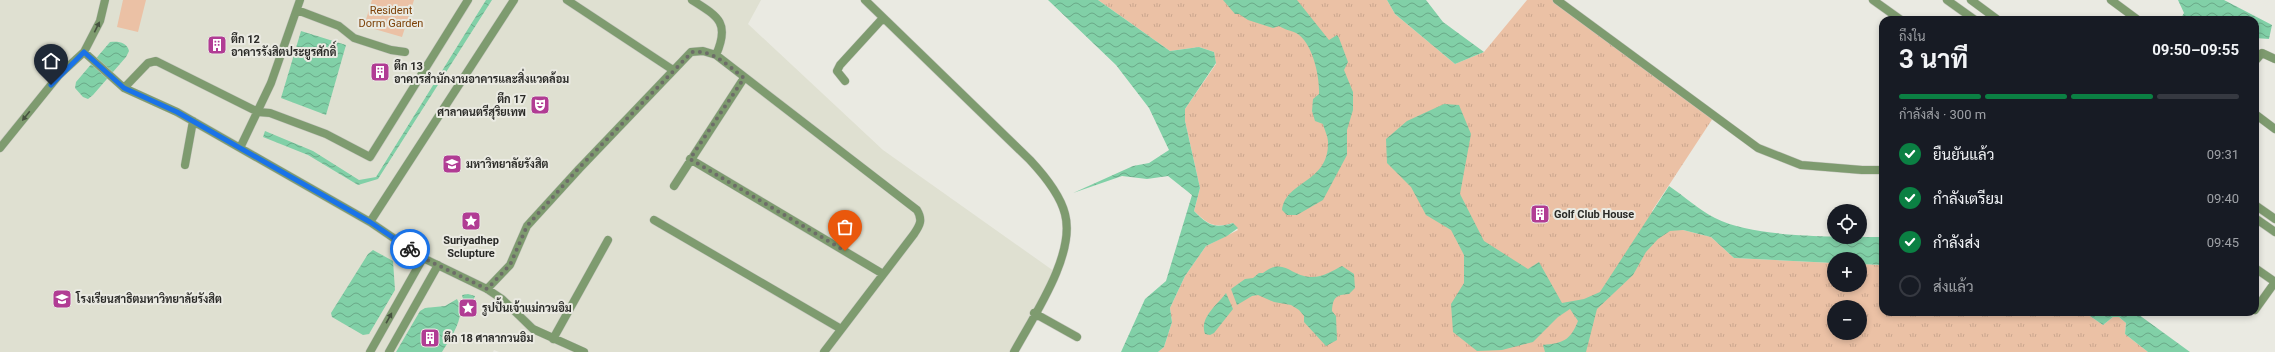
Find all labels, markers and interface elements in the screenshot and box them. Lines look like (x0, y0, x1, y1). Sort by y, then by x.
park label: Resident Dorm Garden (359, 4, 423, 30)
one-way arrow (93, 21, 100, 33)
text: ถึงใน (1899, 29, 1926, 44)
place label: ตึก 12 อาคารรังสิตประยูรศักดิ์ (231, 32, 337, 60)
building icon: ตึก 12 อาคารรังสิตประยูรศักดิ์ (206, 34, 228, 56)
text: 09:50–09:55 (2152, 41, 2239, 59)
pin (34, 44, 68, 85)
text: 3 นาที (1899, 44, 1968, 74)
icon: home (40, 50, 62, 72)
place label: ตึก 13 อาคารสำนักงานอาคารและสิ่งแวดล้อม (394, 59, 569, 86)
building icon: ตึก 13 อาคารสำนักงานอาคารและสิ่งแวดล้อม (369, 61, 391, 83)
place label: ตึก 17 ศาลาดนตรีสุริยเทพ (437, 92, 526, 120)
theatre icon: ตึก 17 ศาลาดนตรีสุริยเทพ (529, 94, 551, 116)
text: กำลังส่ง · 300 m (1899, 107, 1986, 122)
one-way arrow (21, 111, 30, 122)
icon: check (1899, 143, 1921, 165)
text: ยืนยันแล้ว (1933, 146, 1994, 164)
text: 09:31 (2207, 147, 2239, 162)
school or university icon: มหาวิทยาลัยรังสิต (441, 153, 463, 175)
place label: มหาวิทยาลัยรังสิต (466, 157, 548, 171)
icon: check (1899, 187, 1921, 209)
text: กำลังเตรียม (1933, 190, 2003, 208)
text: 09:40 (2207, 191, 2239, 206)
building icon: Golf Club House (1529, 203, 1551, 225)
map controls (1827, 204, 1867, 340)
button: locate (1827, 204, 1867, 244)
place label: Golf Club House (1554, 208, 1634, 221)
place icon: Suriyadhep Sclupture (460, 210, 482, 232)
pin (828, 210, 862, 251)
icon: bag (834, 216, 856, 238)
courier (390, 229, 430, 269)
icon: check (1899, 231, 1921, 253)
place label: Suriyadhep Sclupture (443, 234, 499, 260)
text: กำลังส่ง (1933, 234, 1980, 252)
text: 09:45 (2207, 235, 2239, 250)
icon: bike (399, 238, 421, 260)
button: + (1827, 252, 1867, 292)
text: ส่งแล้ว (1933, 278, 1974, 296)
school or university icon: โรงเรียนสาธิตมหาวิทยาลัยรังสิต (51, 288, 73, 310)
place label: โรงเรียนสาธิตมหาวิทยาลัยรังสิต (75, 291, 222, 306)
place icon: รูปปั้นเจ้าแม่กวนอิม (457, 297, 479, 319)
place label: รูปปั้นเจ้าแม่กวนอิม (481, 297, 572, 316)
button: − (1827, 300, 1867, 340)
one-way arrow (386, 312, 393, 324)
building icon: ตึก 18 ศาลากวนอิม (419, 327, 441, 349)
place label: ตึก 18 ศาลากวนอิม (444, 331, 533, 345)

